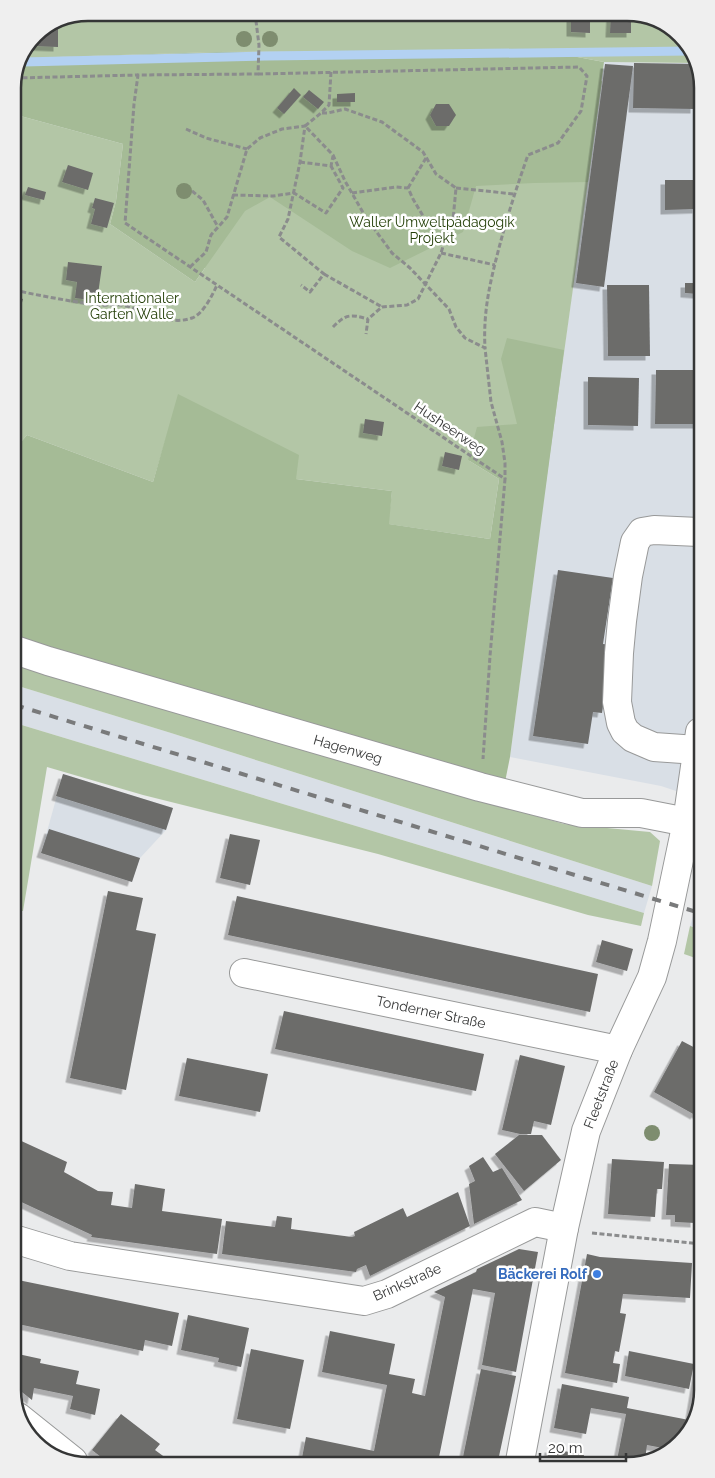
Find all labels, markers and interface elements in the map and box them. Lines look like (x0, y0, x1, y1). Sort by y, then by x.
park label: Waller Umweltpädagogik Projekt (349, 214, 515, 246)
park label: Internationaler Garten Walle (85, 290, 179, 322)
street label: Husheerweg (411, 398, 489, 458)
street label: Hagenweg (312, 732, 384, 766)
street label: Tonderner Straße (375, 993, 487, 1031)
street label: Fleetstraße (580, 1057, 622, 1131)
street label: Brinkstraße (371, 1260, 443, 1304)
place label: Bäckerei Rolf (498, 1266, 588, 1282)
marker: Bäckerei Rolf (591, 1268, 603, 1280)
scale bar (540, 1430, 626, 1462)
text: 20 m (548, 1439, 583, 1457)

